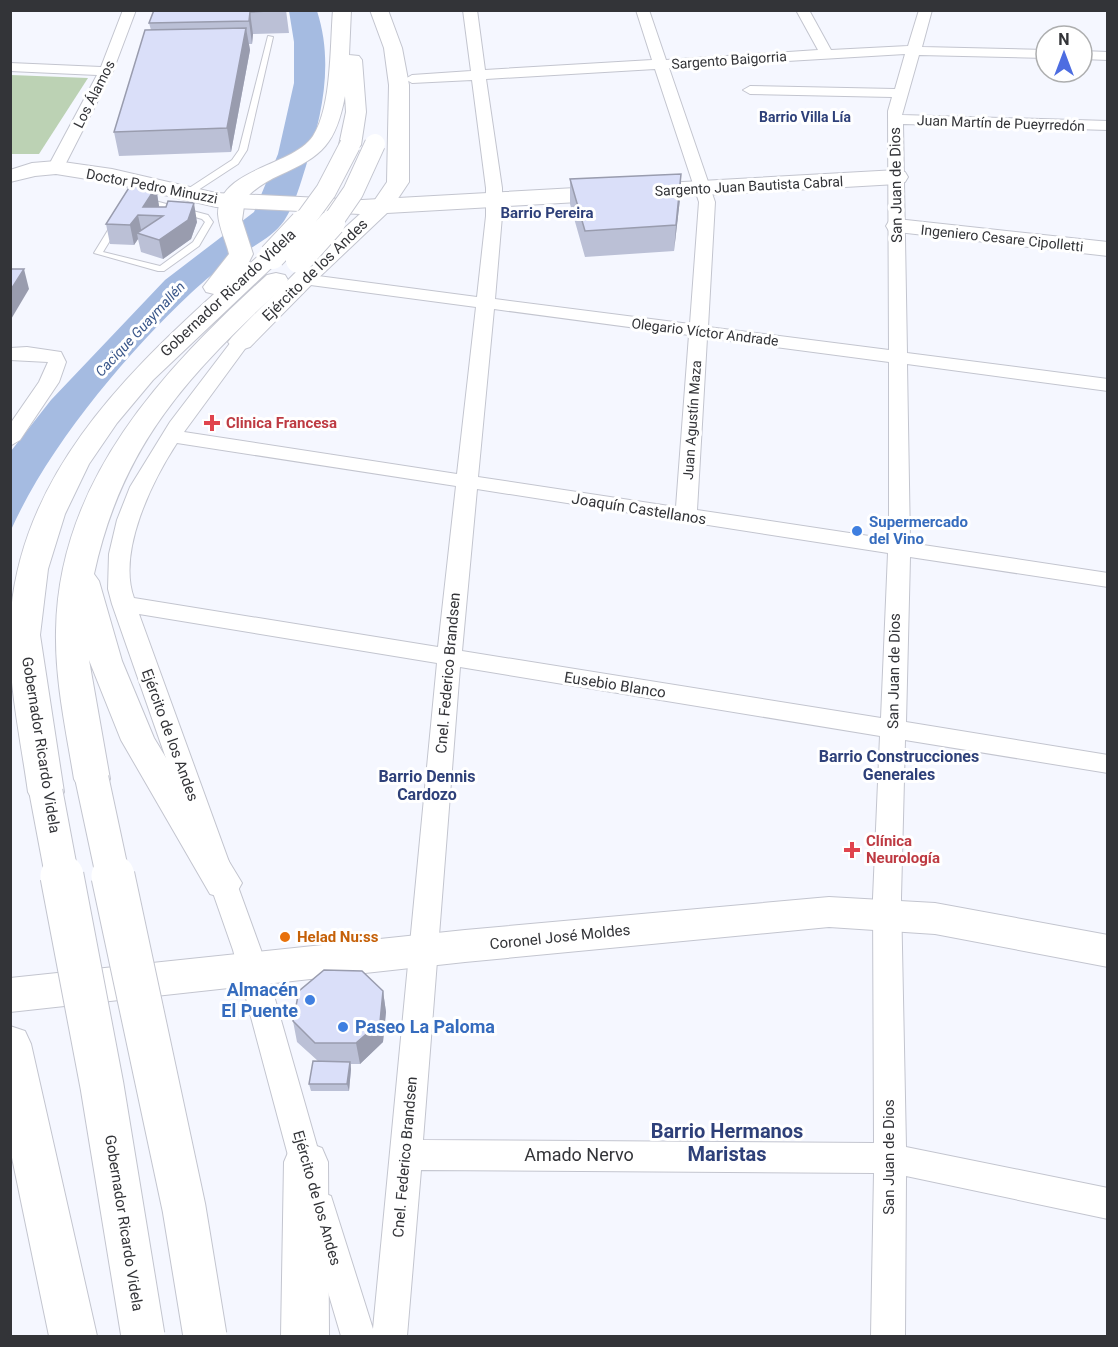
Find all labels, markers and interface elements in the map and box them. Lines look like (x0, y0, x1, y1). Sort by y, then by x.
north arrow (1034, 24, 1094, 84)
text: N (1058, 30, 1070, 49)
street label: Sargento Baigorria (671, 48, 787, 72)
street label: Los Álamos (69, 57, 118, 131)
district label: Barrio Villa Lía (759, 109, 851, 125)
street label: Juan Martín de Pueyrredón (917, 112, 1085, 134)
street label: San Juan de Dios (886, 127, 906, 243)
street label: Doctor Pedro Minuzzi (85, 165, 219, 207)
street label: Sargento Juan Bautista Cabral (654, 173, 844, 199)
district label: Barrio Pereira (500, 204, 594, 222)
street label: Ejército de los Andes (259, 215, 371, 325)
street label: Ingeniero Cesare Cipolletti (920, 221, 1084, 255)
street label: Gobernador Ricardo Videla (157, 226, 299, 360)
water label: Cacique Guaymallén (92, 278, 188, 380)
street label: Olegario Víctor Andrade (631, 315, 779, 349)
street label: Juan Agustín Maza (680, 360, 704, 480)
marker: Clinica Francesa (203, 414, 221, 432)
place label: Clinica Francesa (226, 414, 337, 432)
street label: Joaquín Castellanos (570, 489, 708, 529)
place label: Supermercado del Vino (869, 513, 968, 548)
marker: Supermercado del Vino (850, 524, 864, 538)
street label: Cnel. Federico Brandsen (432, 592, 464, 754)
street label: San Juan de Dios (884, 613, 904, 729)
street label: Gobernador Ricardo Videla (18, 655, 64, 835)
street label: Ejército de los Andes (138, 666, 202, 804)
street label: Eusebio Blanco (563, 668, 667, 702)
district label: Barrio Construcciones Generales (819, 747, 979, 784)
district label: Barrio Dennis Cardozo (378, 767, 476, 804)
place label: Clínica Neurología (866, 832, 940, 867)
marker: Clínica Neurología (843, 841, 861, 859)
street label: Coronel José Moldes (489, 921, 631, 953)
place label: Helad Nu:ss (297, 928, 379, 946)
marker: Helad Nu:ss (278, 930, 292, 944)
place label: Almacén El Puente (221, 979, 298, 1021)
marker: Almacén El Puente (303, 993, 317, 1007)
place label: Paseo La Paloma (355, 1016, 495, 1037)
marker: Paseo La Paloma (336, 1020, 350, 1034)
street label: Cnel. Federico Brandsen (389, 1076, 421, 1238)
street label: San Juan de Dios (880, 1099, 898, 1215)
district label: Barrio Hermanos Maristas (651, 1119, 803, 1166)
street label: Ejército de los Andes (289, 1128, 345, 1268)
street label: Gobernador Ricardo Videla (101, 1133, 147, 1313)
street label: Amado Nervo (524, 1144, 634, 1165)

